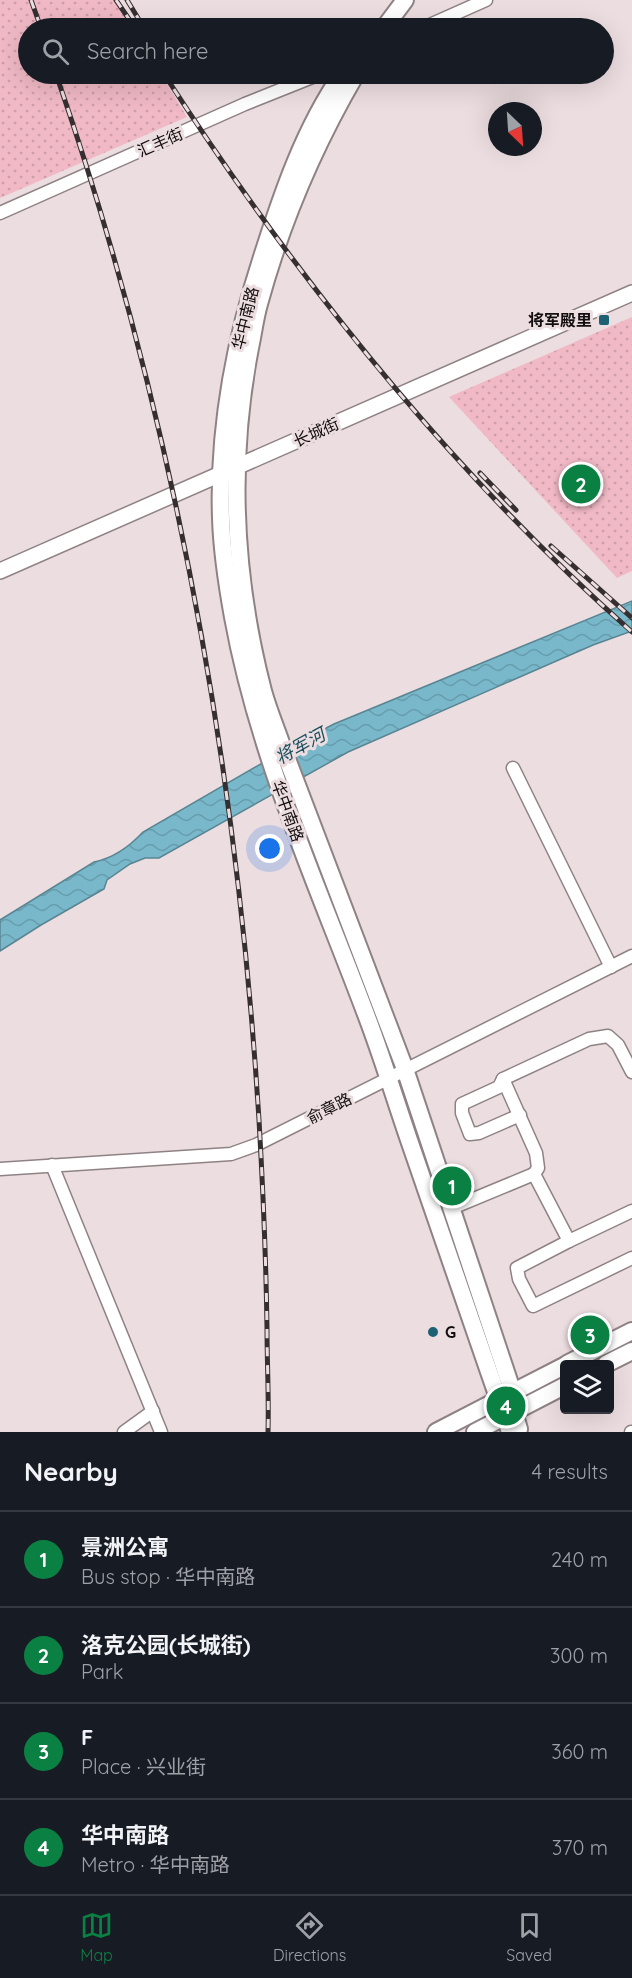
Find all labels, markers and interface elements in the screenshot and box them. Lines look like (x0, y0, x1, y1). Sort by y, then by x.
search box (18, 18, 614, 84)
icon: search (39, 35, 72, 68)
text: Search here (87, 37, 208, 65)
north arrow (488, 102, 542, 156)
street label: 汇丰街 (134, 123, 186, 161)
street label: 华中南路 (228, 285, 262, 351)
place label: 将军殿里 (528, 310, 592, 330)
marker: 将军殿里 (597, 313, 611, 327)
street label: 长城街 (290, 413, 342, 451)
pin: 2 (562, 462, 600, 506)
water label: 将军河 (271, 721, 332, 769)
street label: 华中南路 (268, 778, 308, 844)
your location (255, 834, 284, 863)
street label: 俞章路 (303, 1088, 355, 1128)
pin: 1 (432, 1164, 472, 1208)
pin: 3 (570, 1312, 610, 1358)
place label: G (445, 1322, 456, 1342)
marker: G (426, 1325, 440, 1339)
map controls (560, 1360, 614, 1414)
button: layers (560, 1360, 614, 1414)
pin: 4 (486, 1384, 526, 1428)
text: Nearby (24, 1455, 118, 1488)
text: 4 results (532, 1459, 608, 1484)
text: 景洲公寓 (81, 1533, 169, 1561)
text: 1 (40, 1547, 47, 1572)
text: 240 m (551, 1547, 608, 1572)
text: Bus stop · 华中南路 (81, 1564, 255, 1589)
text: 洛克公园(长城街) (81, 1631, 251, 1659)
text: 2 (38, 1643, 49, 1668)
text: 300 m (550, 1643, 608, 1668)
text: Park (81, 1659, 123, 1684)
text: F (81, 1723, 93, 1751)
text: 3 (38, 1739, 49, 1764)
text: 360 m (551, 1739, 608, 1764)
text: Place · 兴业街 (81, 1754, 206, 1779)
text: 华中南路 (81, 1821, 169, 1849)
text: 4 (38, 1835, 49, 1860)
text: 370 m (552, 1835, 608, 1860)
text: Metro · 华中南路 (81, 1852, 230, 1877)
tab: Map (80, 1909, 113, 1965)
tab: Directions (273, 1909, 346, 1965)
tab: Saved (506, 1909, 552, 1965)

